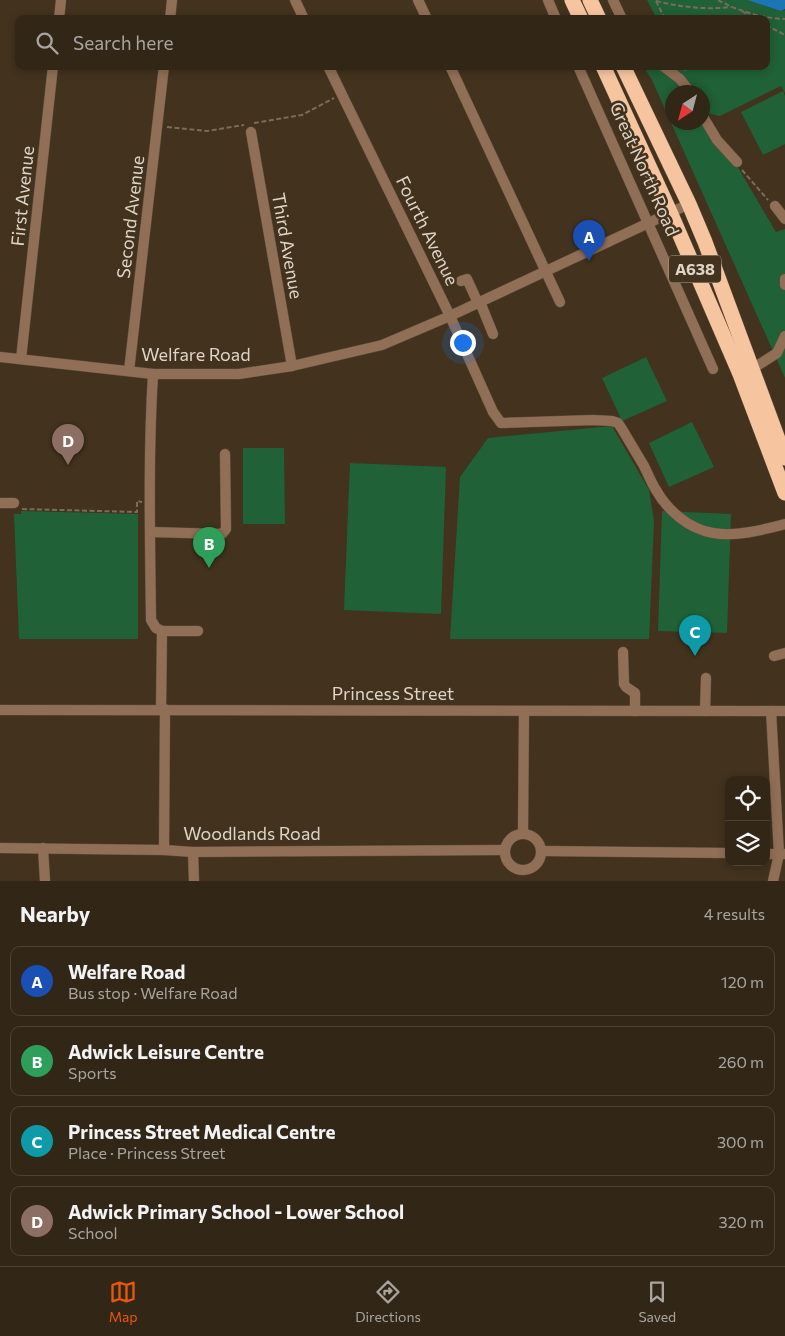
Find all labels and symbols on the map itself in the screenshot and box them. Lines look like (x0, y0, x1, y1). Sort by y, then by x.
north arrow (665, 85, 710, 130)
street label: Great North Road (605, 98, 684, 239)
street label: First Avenue (6, 145, 38, 247)
street label: Second Avenue (112, 154, 148, 280)
street label: Fourth Avenue (392, 172, 464, 289)
street label: Third Avenue (268, 191, 308, 301)
pin: A (573, 220, 605, 261)
road number: A638 (669, 255, 721, 282)
your location (450, 330, 476, 356)
street label: Welfare Road (141, 343, 251, 365)
pin: D (52, 424, 84, 465)
pin: B (193, 527, 225, 568)
pin: C (679, 615, 711, 656)
street label: Princess Street (332, 682, 454, 704)
street label: Woodlands Road (183, 822, 321, 844)

